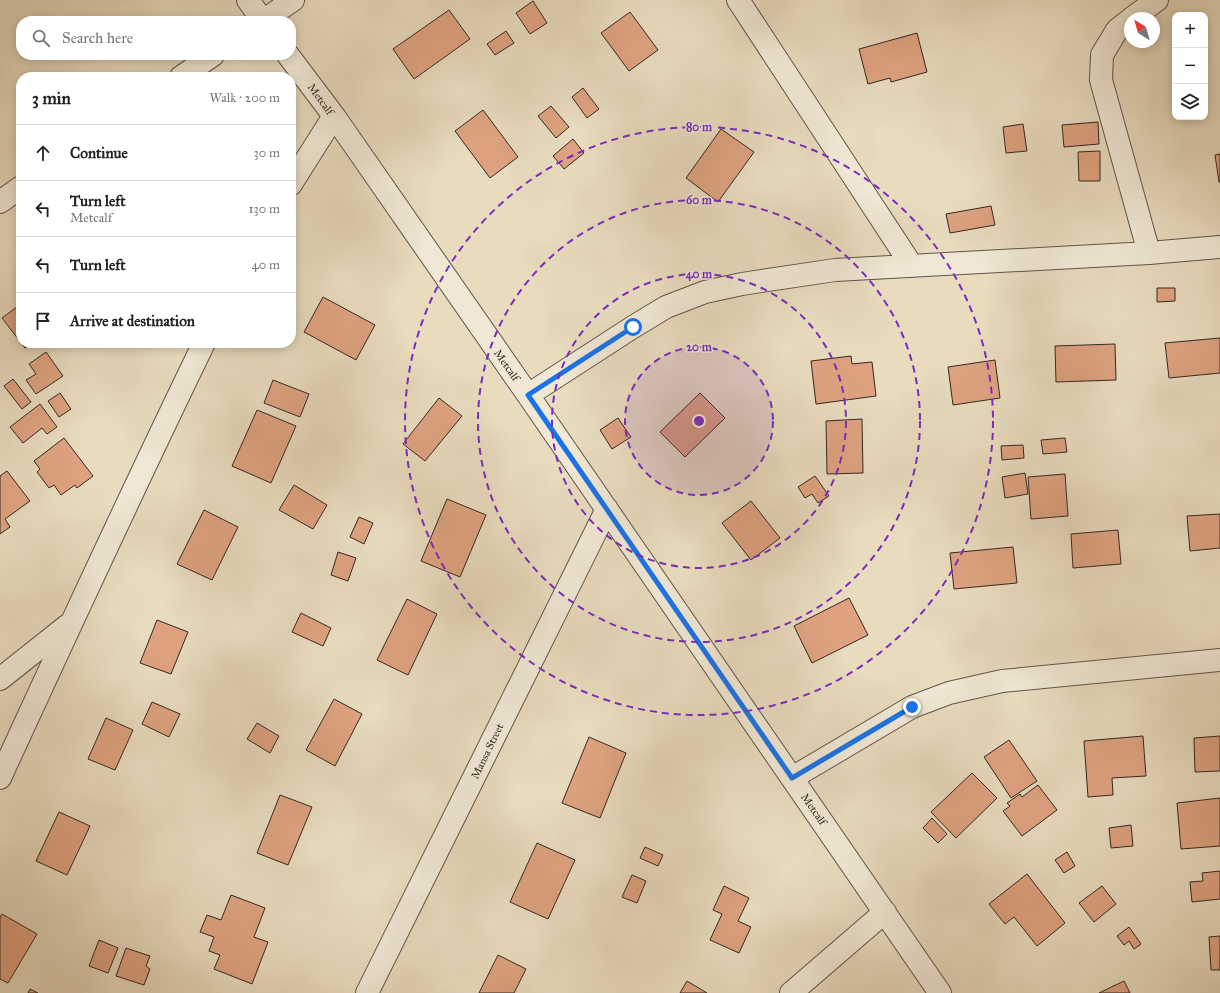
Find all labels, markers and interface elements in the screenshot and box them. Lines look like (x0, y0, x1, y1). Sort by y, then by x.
north arrow (1124, 12, 1160, 48)
map controls (1172, 12, 1208, 120)
button: + (1172, 12, 1208, 48)
search box (16, 16, 296, 60)
icon: search (30, 27, 52, 49)
text: Search here (62, 29, 133, 47)
button: − (1172, 48, 1208, 84)
street label: Metcalf (305, 81, 338, 119)
button: layers (1172, 84, 1208, 120)
text: 3 min (32, 88, 71, 109)
text: Walk · 200 m (210, 90, 280, 106)
text: 80 m (686, 120, 713, 134)
icon: ahead (32, 142, 54, 164)
text: Continue (70, 144, 128, 162)
text: 30 m (254, 145, 280, 161)
text: Turn left (70, 192, 126, 210)
text: 60 m (686, 193, 713, 207)
icon: left (32, 198, 54, 220)
text: 130 m (248, 201, 280, 217)
text: Metcalf (70, 210, 112, 226)
icon: left (32, 254, 54, 276)
text: Turn left (70, 256, 126, 274)
text: 40 m (251, 257, 280, 273)
text: 40 m (686, 267, 713, 282)
icon: arrive (32, 310, 54, 332)
text: Arrive at destination (70, 312, 195, 330)
route start (624, 318, 642, 336)
text: 20 m (686, 340, 713, 354)
street label: Metcalf (491, 347, 523, 386)
centre of rings (692, 414, 706, 428)
route end (903, 698, 921, 716)
street label: Mansa Street (468, 721, 507, 781)
street label: Metcalf (798, 791, 830, 830)

